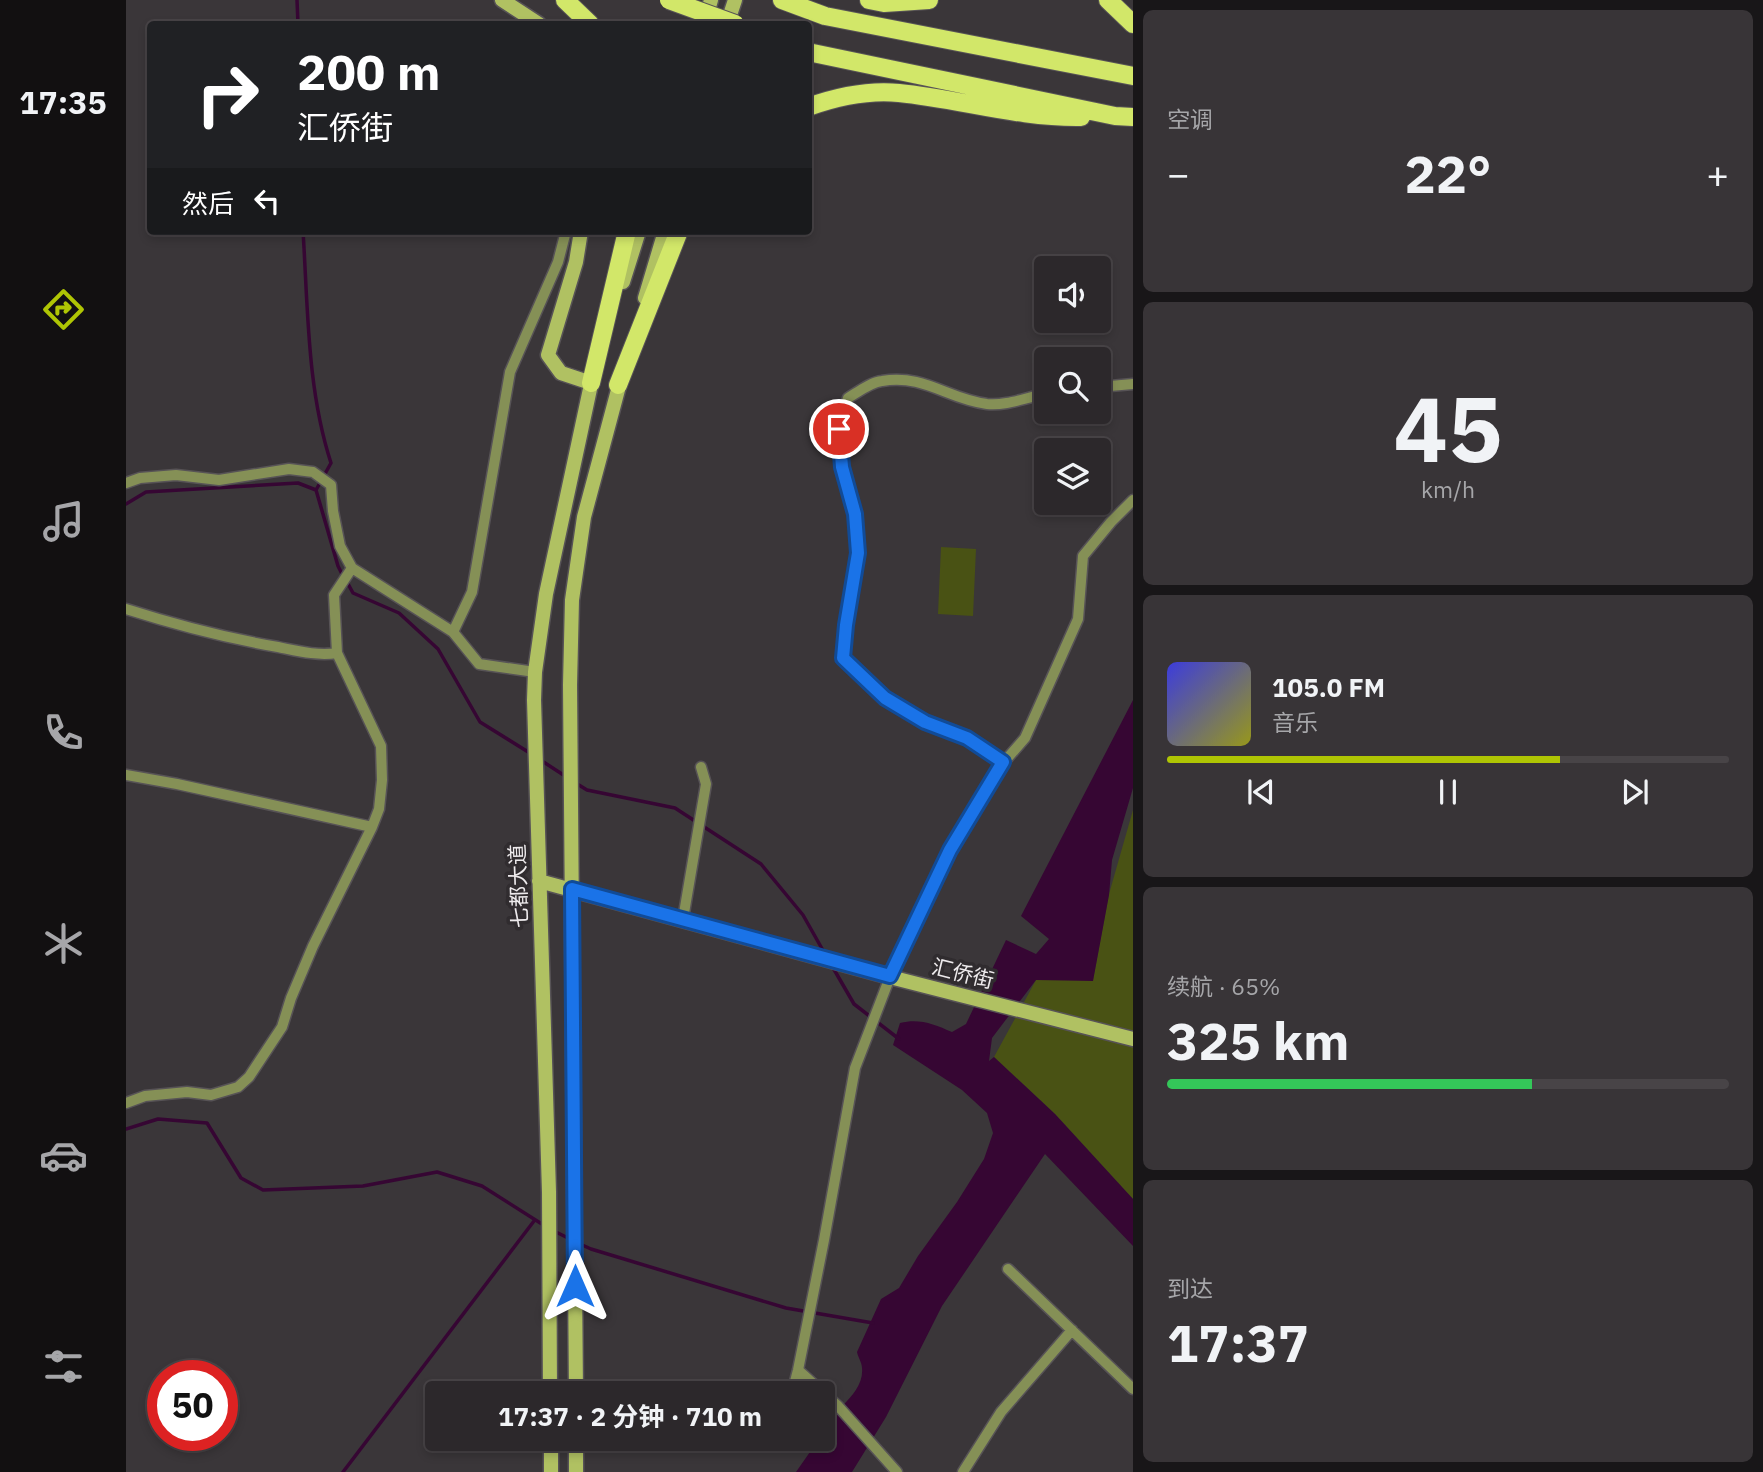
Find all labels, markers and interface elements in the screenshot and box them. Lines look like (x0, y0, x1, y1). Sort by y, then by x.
text: 200 m (297, 40, 441, 103)
icon: right (182, 49, 273, 140)
text: 17:35 (19, 81, 107, 123)
text: 空调 (1167, 104, 1213, 134)
text: 汇侨街 (297, 106, 393, 148)
text: 22° (1405, 140, 1491, 207)
text: − (1167, 149, 1190, 198)
text: + (1706, 149, 1729, 198)
icon: left (248, 182, 286, 220)
text: 然后 (182, 186, 234, 220)
map controls (1034, 256, 1111, 515)
button: sound (1034, 256, 1111, 333)
icon: directions (39, 285, 88, 334)
button: search (1034, 347, 1111, 424)
text: 45 (1393, 369, 1503, 487)
pin (809, 399, 869, 459)
icon: arrive (820, 410, 858, 448)
button: layers (1034, 438, 1111, 515)
text: km/h (1421, 474, 1475, 504)
icon: music (39, 497, 88, 546)
text: 105.0 FM (1272, 670, 1385, 704)
text: 音乐 (1272, 707, 1318, 737)
icon: phone (39, 708, 88, 757)
icon: previous (1242, 773, 1280, 811)
icon: pause (1429, 773, 1467, 811)
icon: next (1616, 773, 1654, 811)
street label: 七都大道 (503, 844, 533, 928)
icon: climate (39, 919, 88, 968)
street label: 汇侨街 (929, 952, 997, 994)
text: 续航 · 65% (1167, 971, 1280, 1001)
text: 325 km (1167, 1007, 1349, 1074)
icon: car (39, 1131, 88, 1180)
position arrow (538, 1249, 612, 1323)
text: 到达 (1167, 1273, 1213, 1303)
text: 17:37 (1167, 1309, 1309, 1376)
icon: filters (39, 1342, 88, 1391)
speed limit sign: 50 (147, 1360, 238, 1451)
text: 17:37 · 2 分钟 · 710 m (498, 1399, 762, 1433)

